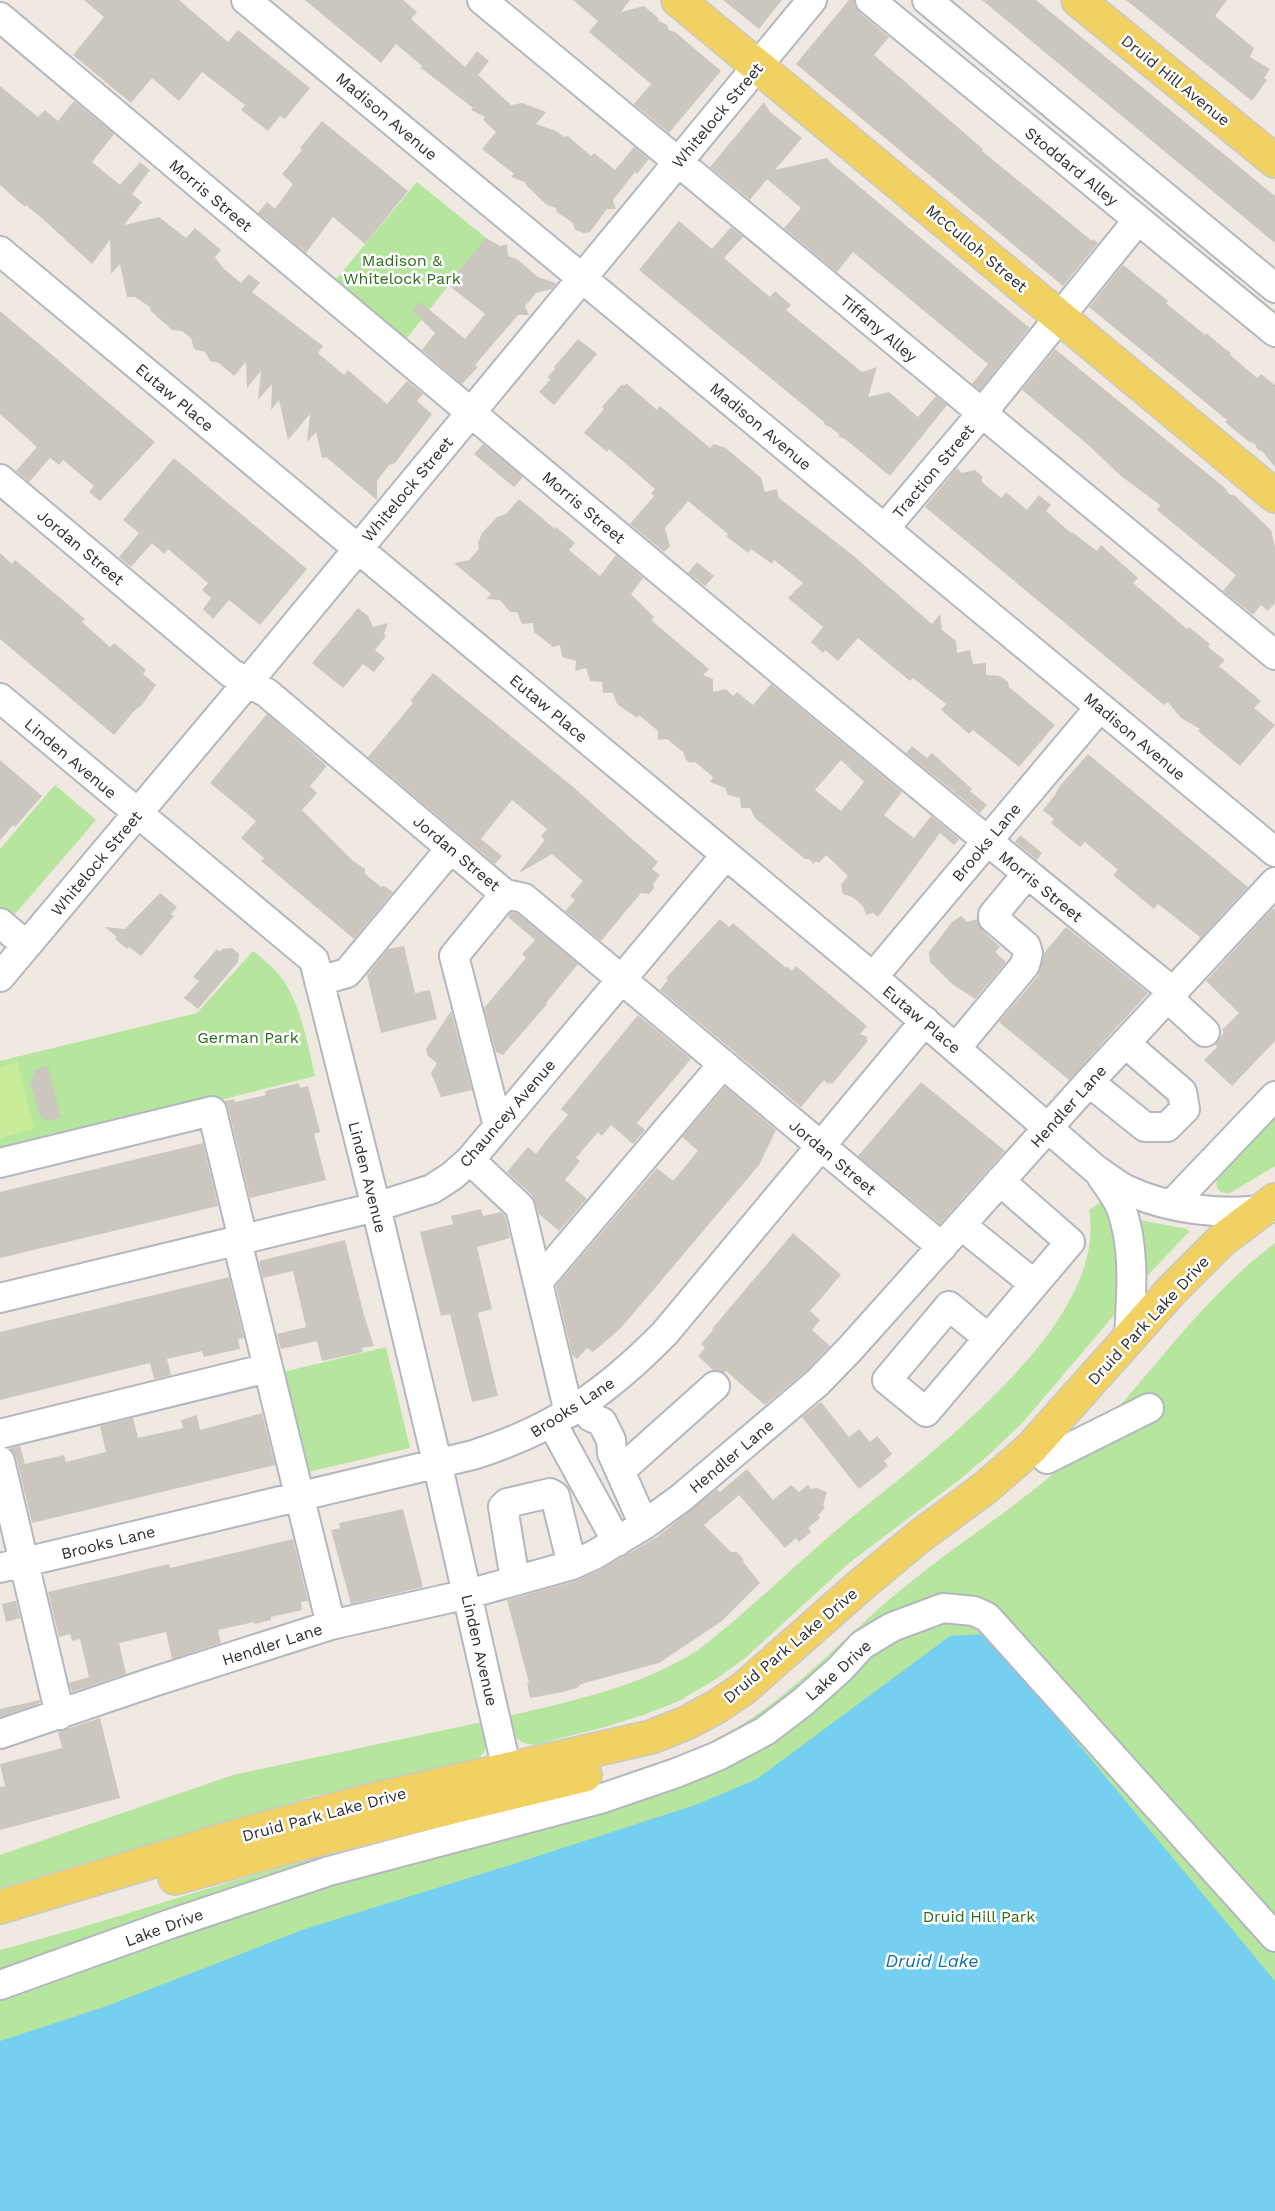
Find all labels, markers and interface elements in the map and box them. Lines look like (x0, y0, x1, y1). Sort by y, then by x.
street label: Druid Hill Avenue (1118, 31, 1234, 130)
street label: Whitelock Street (668, 59, 767, 172)
street label: Madison Avenue (332, 69, 441, 164)
street label: Stoddard Alley (1021, 123, 1123, 210)
street label: Morris Street (165, 155, 256, 236)
street label: McCulloh Street (922, 201, 1031, 296)
park label: Madison & Whitelock Park (343, 251, 461, 288)
street label: Tiffany Alley (836, 291, 922, 367)
street label: Eutaw Place (132, 359, 217, 435)
street label: Madison Avenue (706, 379, 815, 474)
street label: Traction Street (889, 420, 978, 522)
street label: Whitelock Street (358, 433, 457, 546)
street label: Morris Street (538, 467, 629, 548)
street label: Jordan Street (33, 506, 128, 589)
street label: Eutaw Place (506, 670, 591, 746)
street label: Madison Avenue (1080, 689, 1189, 784)
street label: Linden Avenue (21, 714, 121, 802)
street label: Brooks Lane (948, 799, 1025, 885)
street label: Whitelock Street (47, 807, 146, 920)
street label: Jordan Street (409, 812, 504, 895)
street label: Morris Street (995, 847, 1087, 926)
street label: Eutaw Place (879, 981, 964, 1057)
park label: German Park (197, 1028, 299, 1047)
street label: Chauncey Avenue (455, 1055, 559, 1171)
street label: Hendler Lane (1026, 1061, 1110, 1151)
street label: Jordan Street (785, 1116, 880, 1199)
street label: Linden Avenue (344, 1119, 391, 1235)
street label: Druid Park Lake Drive (1084, 1252, 1213, 1389)
street label: Brooks Lane (527, 1373, 618, 1442)
street label: Hendler Lane (685, 1416, 777, 1497)
street label: Brooks Lane (59, 1522, 157, 1563)
street label: Druid Park Lake Drive (719, 1583, 861, 1707)
street label: Linden Avenue (457, 1592, 502, 1708)
street label: Hendler Lane (220, 1619, 325, 1670)
street label: Lake Drive (801, 1635, 875, 1705)
street label: Druid Park Lake Drive (240, 1783, 408, 1846)
street label: Lake Drive (122, 1905, 206, 1950)
park label: Druid Hill Park (923, 1907, 1035, 1926)
water label: Druid Lake (885, 1950, 979, 1971)

